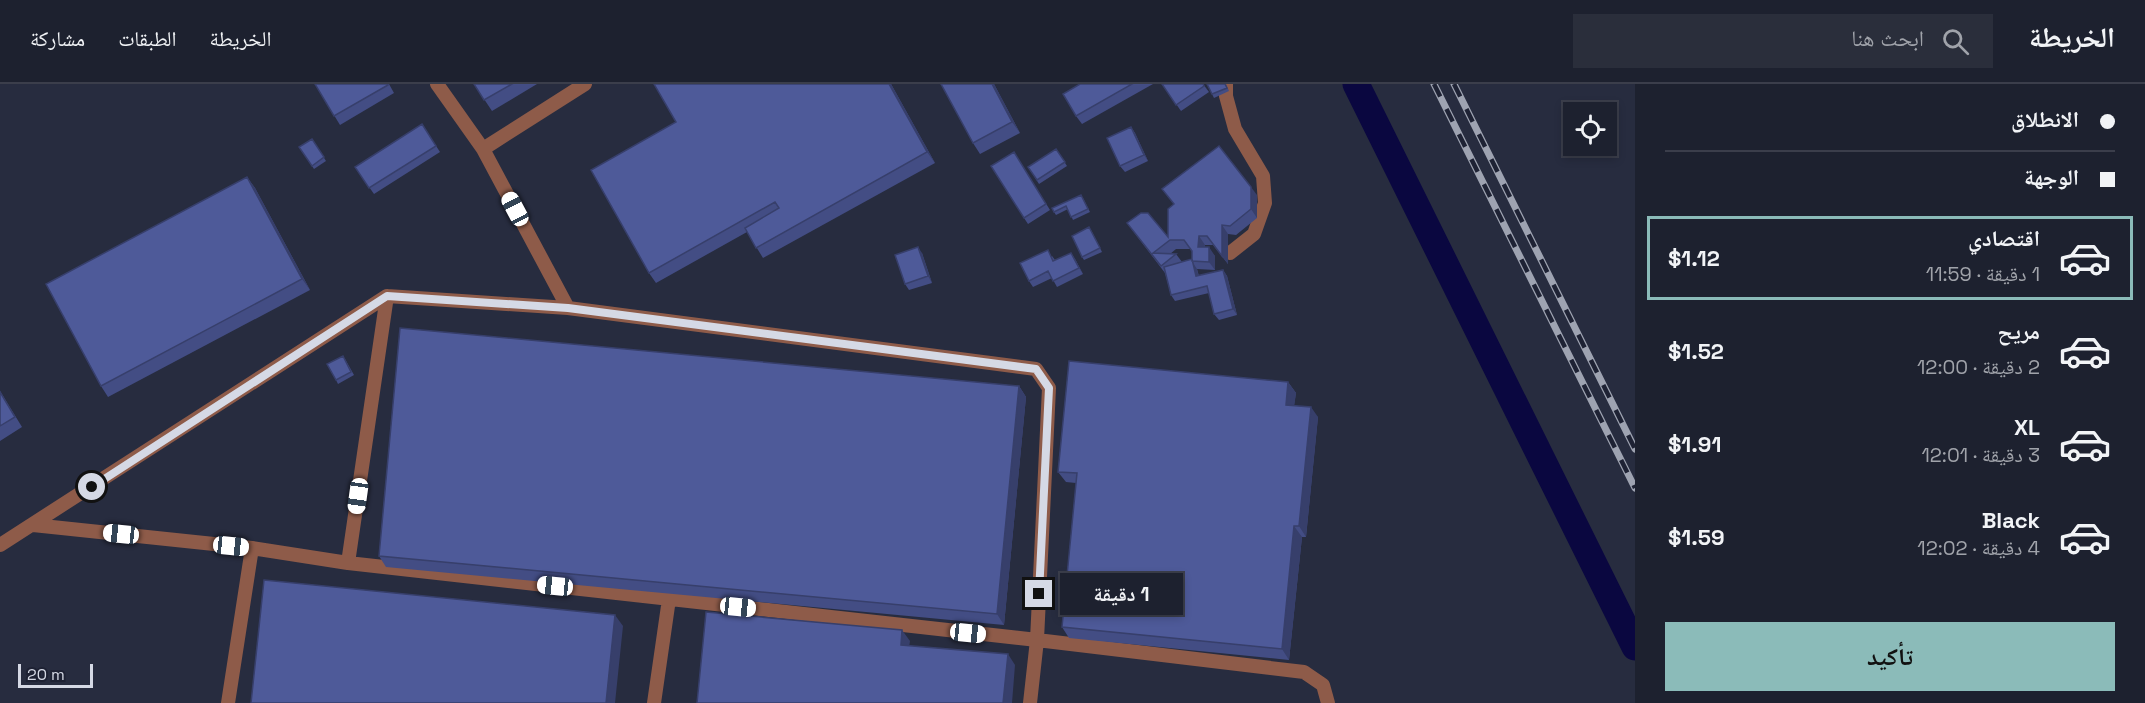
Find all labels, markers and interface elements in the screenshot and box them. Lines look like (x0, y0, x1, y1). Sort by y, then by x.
search box (1573, 14, 1993, 68)
text: الخريطة (2029, 19, 2115, 55)
text: ابحث هنا (1851, 24, 1924, 52)
text: مشاركة (30, 25, 85, 52)
text: الطبقات (118, 25, 177, 52)
text: الخريطة (210, 25, 271, 52)
icon: search (1939, 25, 1972, 58)
map controls (1563, 102, 1617, 156)
button: locate (1563, 102, 1617, 156)
text: الانطلاق (2011, 105, 2079, 133)
text: الوجهة (2024, 163, 2079, 191)
car (499, 189, 531, 229)
text: اقتصادي (1968, 224, 2040, 252)
icon: car (2058, 231, 2112, 285)
text: $1.12 (1668, 244, 1720, 272)
text: 1 دقيقة · 11:59 (1926, 261, 2040, 287)
text: مريح (1997, 317, 2040, 345)
icon: car (2058, 324, 2112, 378)
text: $1.52 (1668, 337, 1724, 365)
text: 2 دقيقة · 12:00 (1917, 354, 2040, 380)
text: XL (2014, 413, 2040, 441)
icon: car (2058, 417, 2112, 471)
text: $1.91 (1668, 430, 1721, 458)
text: 3 دقيقة · 12:01 (1921, 442, 2040, 468)
route start (78, 473, 105, 500)
car (347, 477, 369, 515)
text: Black (1982, 506, 2040, 534)
icon: car (2058, 510, 2112, 564)
car (102, 523, 140, 545)
text: $1.59 (1668, 523, 1725, 551)
car (212, 535, 250, 557)
text: 4 دقيقة · 12:02 (1917, 535, 2040, 561)
callout: 1 دقيقة (1060, 573, 1183, 615)
car (536, 575, 574, 597)
route end (1025, 580, 1052, 607)
text: 1 دقيقة (1093, 581, 1150, 607)
car (719, 596, 757, 618)
car (949, 622, 987, 644)
button: تأكيد (1665, 622, 2115, 691)
scale bar (18, 661, 93, 688)
text: 20 m (27, 664, 65, 685)

